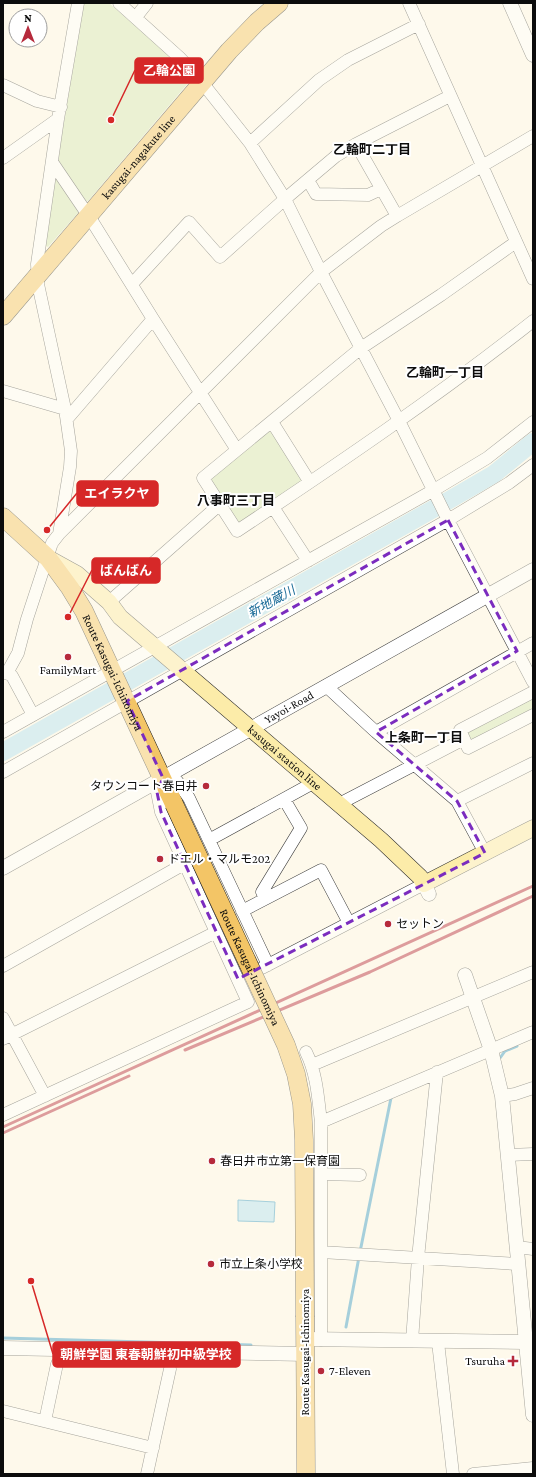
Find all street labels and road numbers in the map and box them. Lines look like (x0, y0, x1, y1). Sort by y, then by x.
street label: kasugai-nagakute line (99, 112, 178, 202)
street label: Route Kasugai-Ichinomiya (80, 612, 146, 733)
street label: Yayoi-Road (262, 687, 317, 727)
street label: kasugai station line (245, 722, 325, 793)
street label: Route Kasugai-Ichinomiya (217, 907, 283, 1028)
street label: Route Kasugai-Ichinomiya (298, 1288, 312, 1415)

